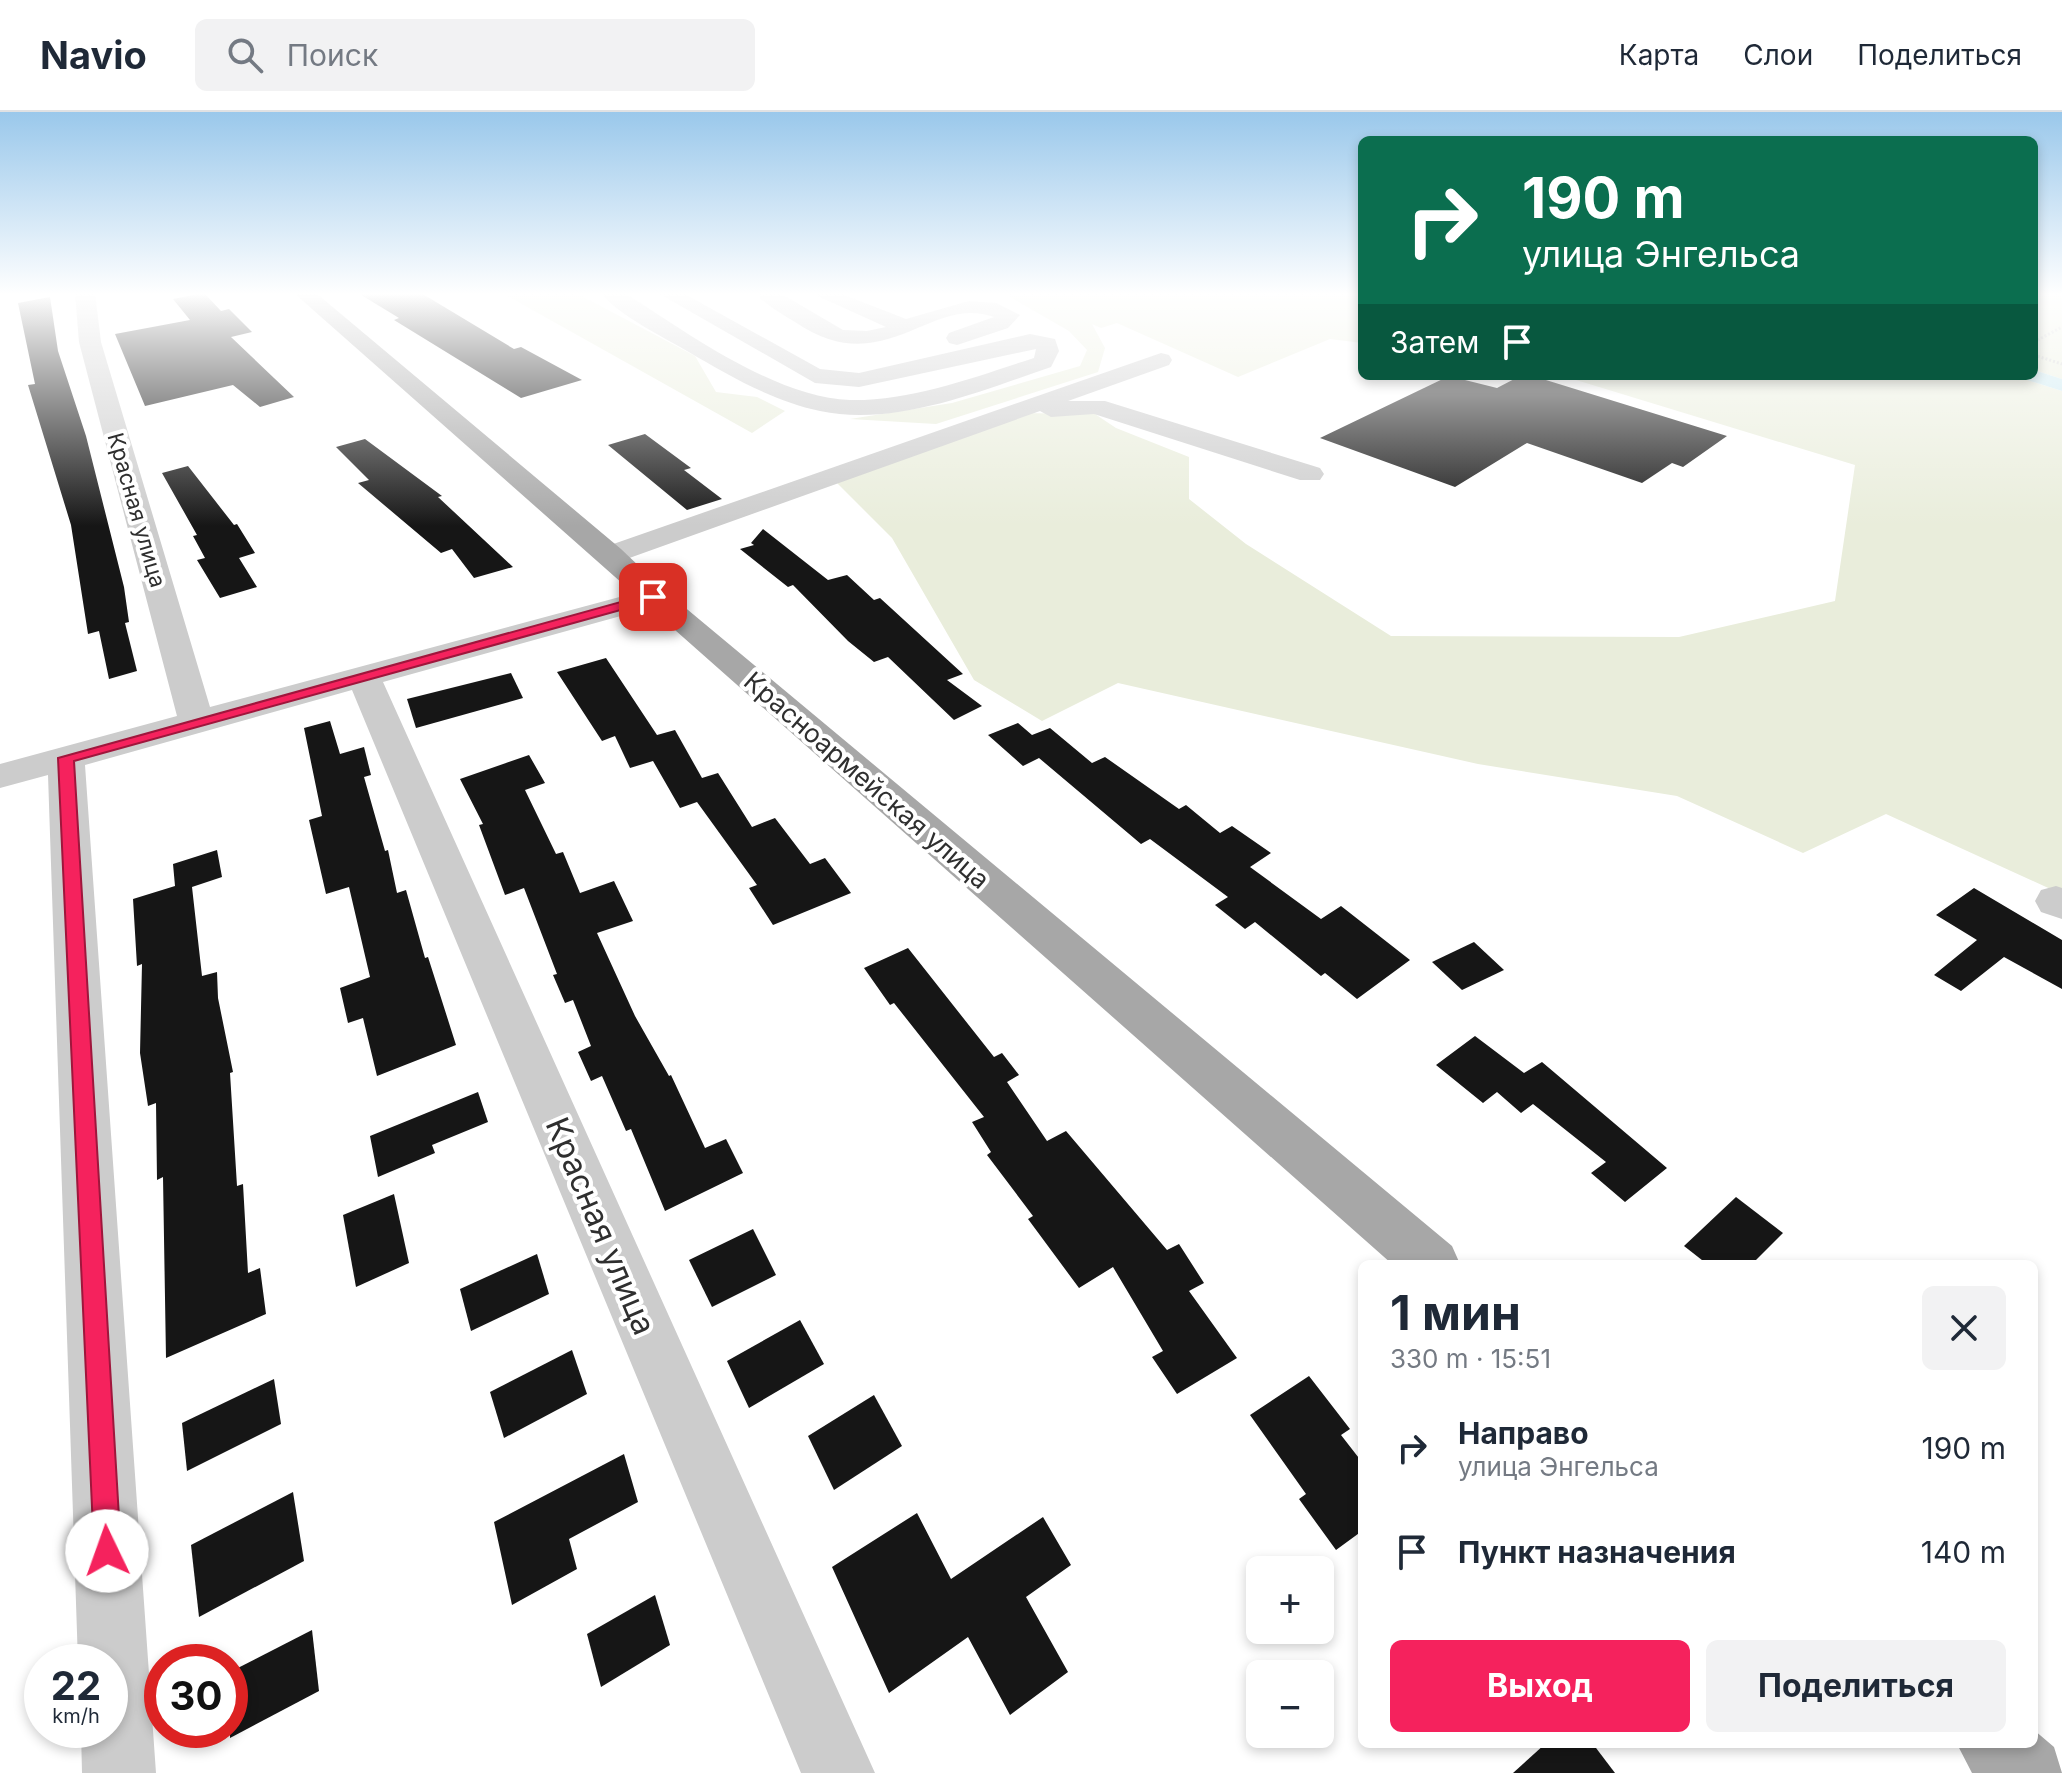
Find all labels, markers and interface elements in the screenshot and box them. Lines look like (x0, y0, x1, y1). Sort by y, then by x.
search box (195, 19, 755, 91)
text: Navio (40, 32, 147, 78)
icon: search (223, 33, 267, 77)
text: Поиск (287, 37, 378, 73)
text: Карта (1619, 38, 1699, 72)
text: Слои (1743, 38, 1813, 72)
text: Поделиться (1857, 38, 2022, 72)
text: 190 m (1522, 164, 1685, 232)
icon: right (1390, 168, 1494, 272)
text: улица Энгельса (1522, 232, 1800, 276)
icon: arrive (1495, 320, 1539, 364)
text: Затем (1390, 324, 1479, 360)
street label: Красная улица (102, 430, 172, 590)
pin (619, 563, 687, 631)
icon: arrive (631, 575, 675, 619)
street label: Красноармейская улица (738, 665, 996, 895)
street label: Красная улица (538, 1112, 664, 1340)
text: 1 мин (1390, 1283, 1521, 1342)
button: close (1922, 1286, 2006, 1370)
text: 330 m · 15:51 (1390, 1343, 1551, 1374)
text: Направо (1458, 1415, 1589, 1451)
icon: right (1390, 1426, 1434, 1470)
text: 190 m (1922, 1430, 2006, 1466)
text: улица Энгельса (1458, 1451, 1659, 1482)
position arrow (65, 1509, 149, 1593)
icon: arrive (1390, 1530, 1434, 1574)
text: Пункт назначения (1458, 1534, 1736, 1570)
text: 140 m (1921, 1534, 2006, 1570)
map controls (1246, 1556, 1334, 1748)
button: + (1246, 1556, 1334, 1644)
button: Выход (1390, 1640, 1690, 1732)
button: Поделиться (1706, 1640, 2006, 1732)
speed limit sign: 30 (144, 1644, 248, 1748)
button: − (1246, 1660, 1334, 1748)
text: 22 (51, 1661, 101, 1710)
text: km/h (52, 1704, 100, 1728)

